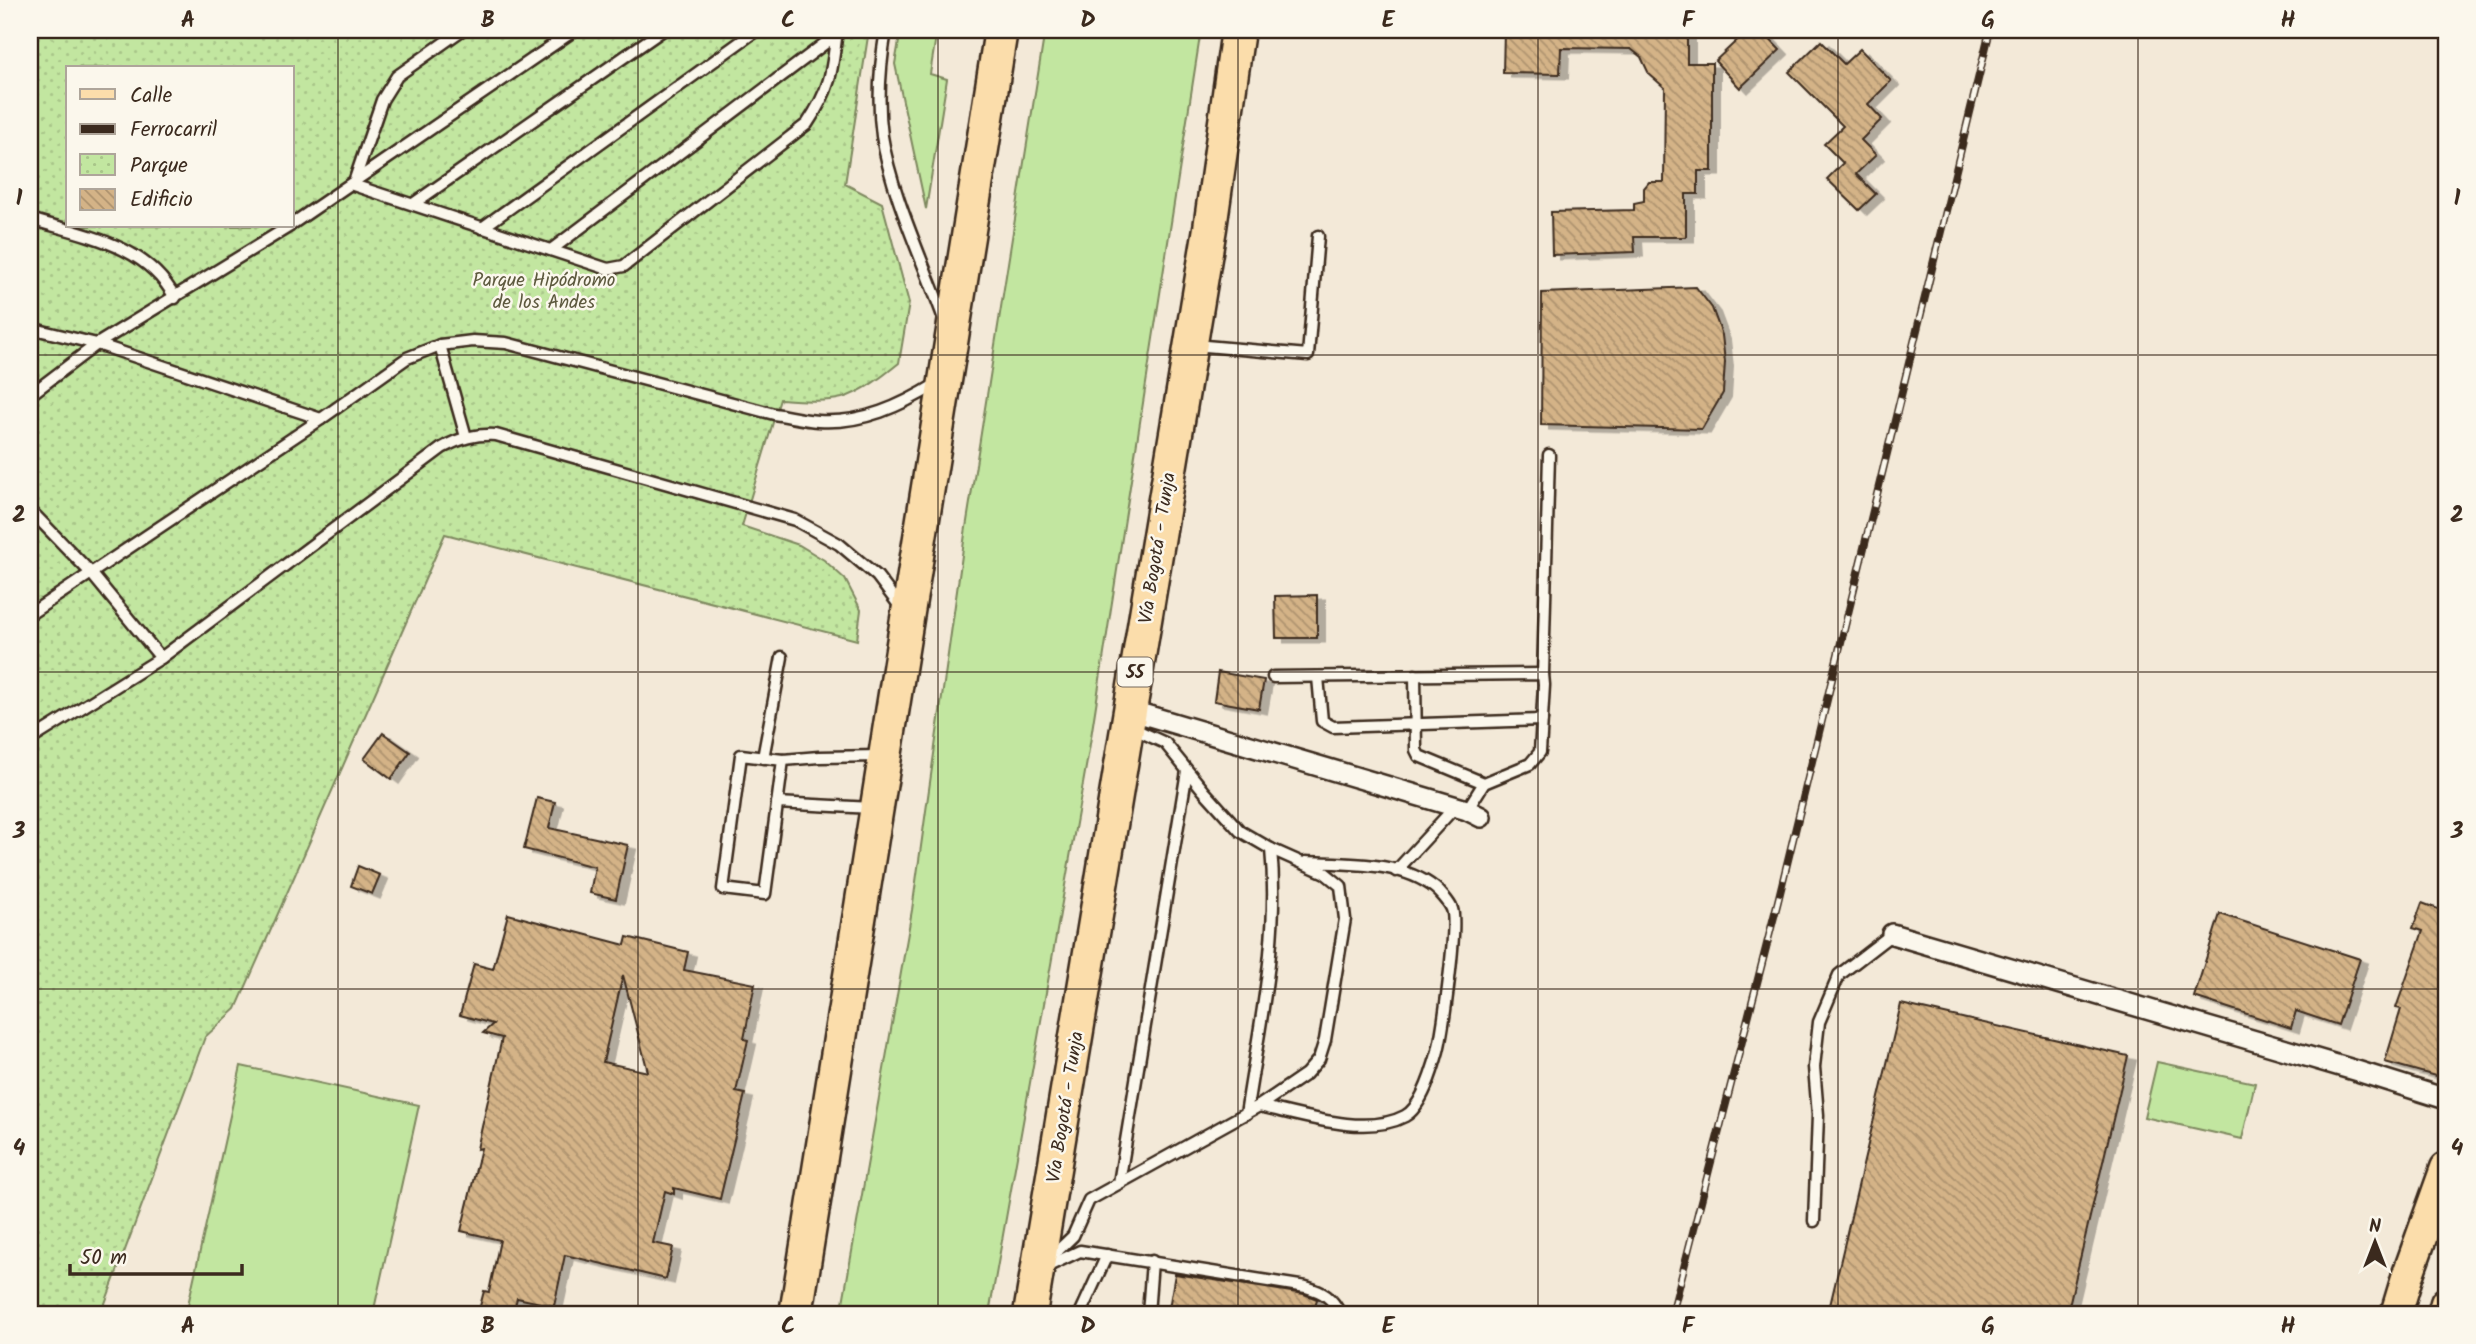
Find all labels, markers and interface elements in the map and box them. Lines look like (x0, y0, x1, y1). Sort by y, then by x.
text: A (181, 3, 195, 39)
text: B (481, 3, 495, 39)
text: C (781, 3, 795, 39)
text: D (1080, 3, 1096, 39)
text: E (1382, 3, 1396, 39)
text: F (1682, 3, 1696, 39)
text: G (1981, 3, 1995, 39)
text: H (2281, 3, 2296, 39)
legend (66, 66, 294, 228)
text: Calle (130, 80, 173, 113)
text: Ferrocarril (130, 114, 217, 147)
text: Parque (130, 150, 188, 183)
text: 1 (16, 181, 23, 217)
text: 1 (2454, 181, 2461, 217)
text: Edificio (130, 184, 193, 217)
park label: Parque Hipódromo de los Andes (473, 266, 615, 318)
street label: Vía Bogotá - Tunja (1131, 470, 1185, 626)
text: 2 (12, 498, 26, 534)
text: 2 (2450, 498, 2464, 534)
road number: 55 (1118, 658, 1152, 686)
text: 3 (12, 814, 26, 850)
text: 3 (2450, 814, 2464, 850)
street label: Vía Bogotá - Tunja (1039, 1029, 1093, 1185)
text: 4 (13, 1131, 26, 1167)
text: 4 (2451, 1131, 2464, 1167)
north arrow (2340, 1208, 2410, 1278)
text: N (2369, 1212, 2381, 1242)
scale bar (70, 1232, 242, 1276)
text: 50 m (80, 1242, 127, 1275)
text: A (181, 1309, 195, 1344)
text: B (481, 1309, 495, 1344)
text: C (781, 1309, 795, 1344)
text: D (1080, 1309, 1096, 1344)
text: E (1382, 1309, 1396, 1344)
text: F (1682, 1309, 1696, 1344)
text: G (1981, 1309, 1995, 1344)
text: H (2281, 1309, 2296, 1344)

